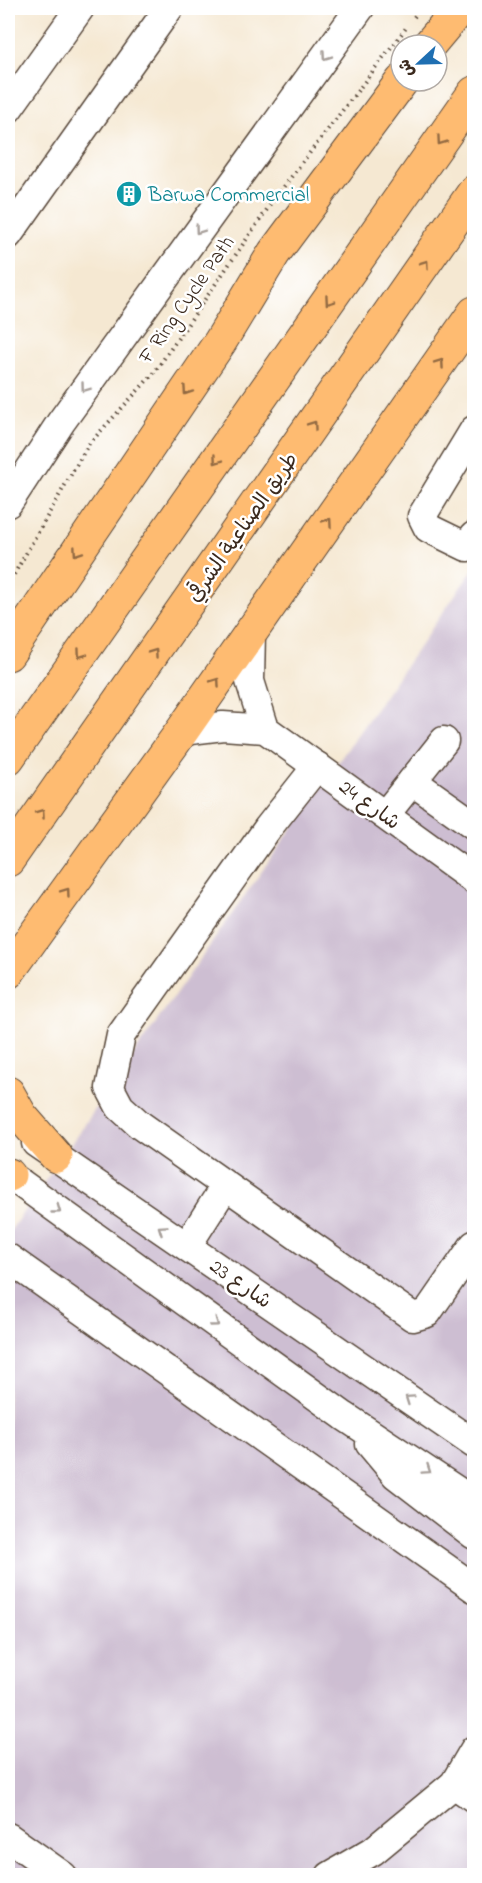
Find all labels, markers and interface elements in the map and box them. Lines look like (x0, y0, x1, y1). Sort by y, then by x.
north arrow (389, 33, 449, 93)
one-way arrow (322, 49, 333, 60)
text: ش (393, 55, 421, 81)
one-way arrow (437, 134, 448, 145)
building icon: Barwa Commercial (114, 179, 144, 209)
place label: Barwa Commercial (147, 181, 309, 211)
one-way arrow (195, 224, 206, 235)
street label: F Ring Cycle Path (132, 230, 245, 372)
one-way arrow (418, 260, 429, 271)
one-way arrow (325, 294, 336, 305)
one-way arrow (433, 358, 444, 369)
one-way arrow (81, 382, 92, 393)
one-way arrow (184, 384, 195, 395)
one-way arrow (306, 420, 317, 431)
street label: طريق الصناعية الشرقي (181, 447, 307, 609)
one-way arrow (213, 454, 224, 465)
one-way arrow (321, 518, 332, 529)
one-way arrow (73, 545, 84, 556)
one-way arrow (77, 648, 88, 659)
one-way arrow (147, 649, 158, 660)
one-way arrow (209, 678, 220, 689)
street label: شارع 24 (332, 773, 406, 838)
one-way arrow (34, 808, 45, 819)
one-way arrow (58, 887, 69, 898)
one-way arrow (50, 1202, 61, 1213)
one-way arrow (158, 1225, 169, 1236)
street label: شارع 23 (203, 1252, 277, 1317)
one-way arrow (209, 1316, 220, 1327)
one-way arrow (405, 1395, 416, 1406)
one-way arrow (421, 1463, 431, 1475)

